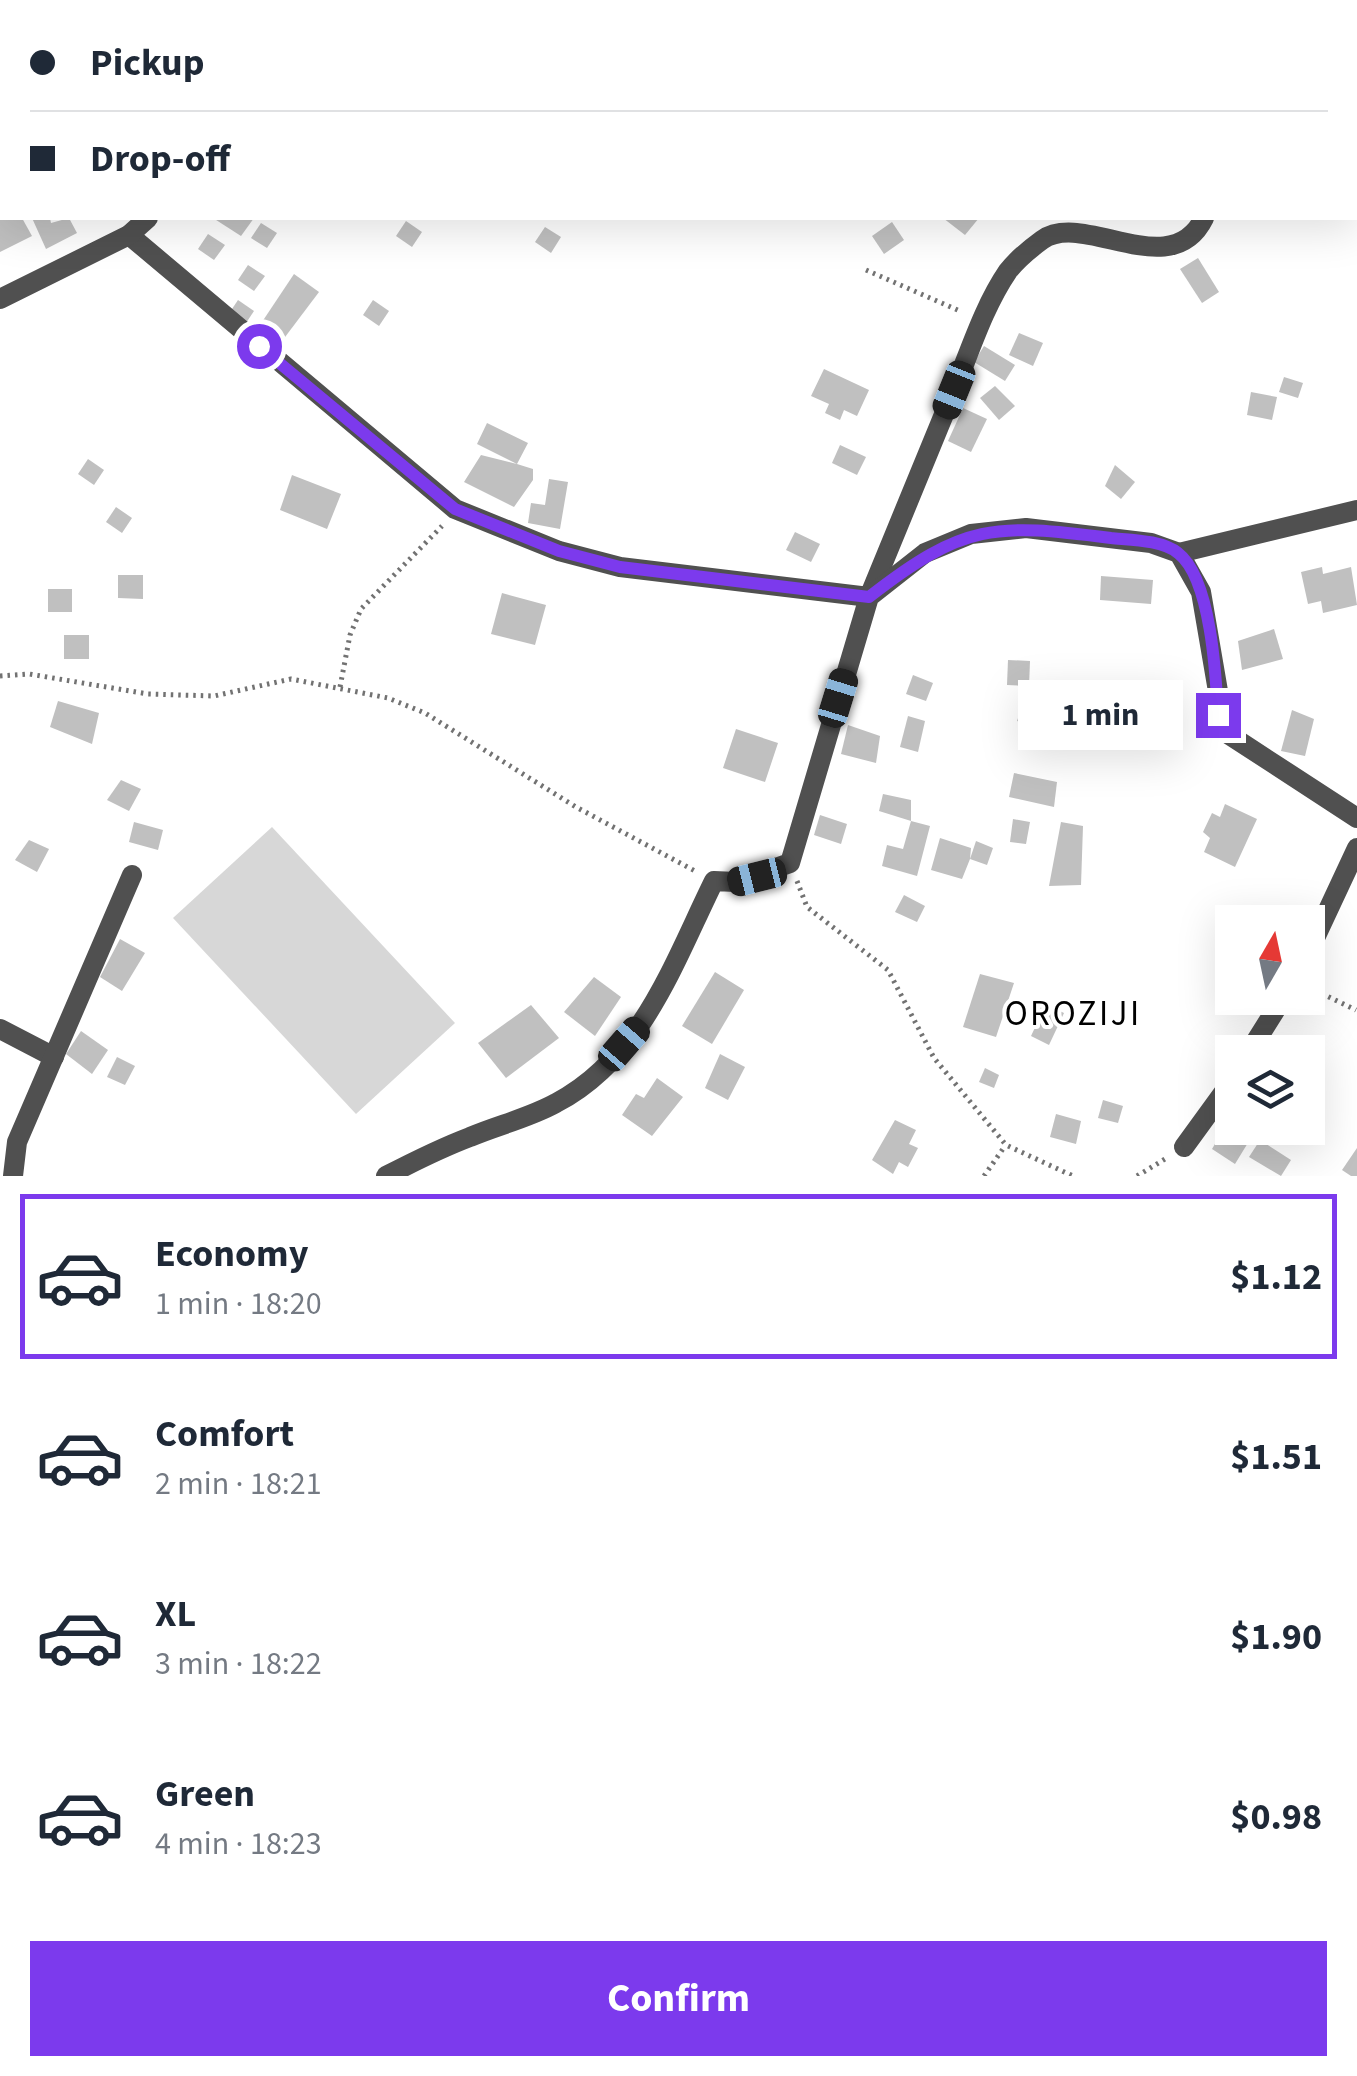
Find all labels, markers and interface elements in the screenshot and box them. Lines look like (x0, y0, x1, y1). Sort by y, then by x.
text: Pickup (90, 36, 204, 90)
text: Drop-off (90, 132, 230, 186)
route start (237, 324, 282, 369)
car (929, 357, 979, 423)
car (815, 665, 861, 731)
callout: 1 min (1018, 680, 1183, 750)
text: 1 min (1062, 692, 1139, 738)
route end (1196, 693, 1241, 738)
car (724, 855, 790, 899)
north arrow (1215, 905, 1325, 1015)
map controls (1215, 905, 1325, 1145)
district label: OROZIJI (1004, 989, 1142, 1039)
car (593, 1012, 655, 1076)
button: layers (1215, 1035, 1325, 1145)
text: Economy (155, 1227, 308, 1281)
icon: car (35, 1232, 125, 1322)
text: $1.12 (1230, 1250, 1322, 1304)
text: 1 min · 18:20 (155, 1281, 322, 1327)
text: Comfort (155, 1407, 294, 1461)
icon: car (35, 1412, 125, 1502)
text: $1.51 (1230, 1430, 1322, 1484)
text: 2 min · 18:21 (155, 1461, 322, 1507)
text: XL (155, 1587, 196, 1641)
icon: car (35, 1592, 125, 1682)
text: $1.90 (1230, 1610, 1322, 1664)
text: 3 min · 18:22 (155, 1641, 322, 1687)
text: Green (155, 1767, 255, 1821)
icon: car (35, 1772, 125, 1862)
text: $0.98 (1230, 1790, 1322, 1844)
text: 4 min · 18:23 (155, 1821, 322, 1867)
button: Confirm (30, 1941, 1327, 2056)

